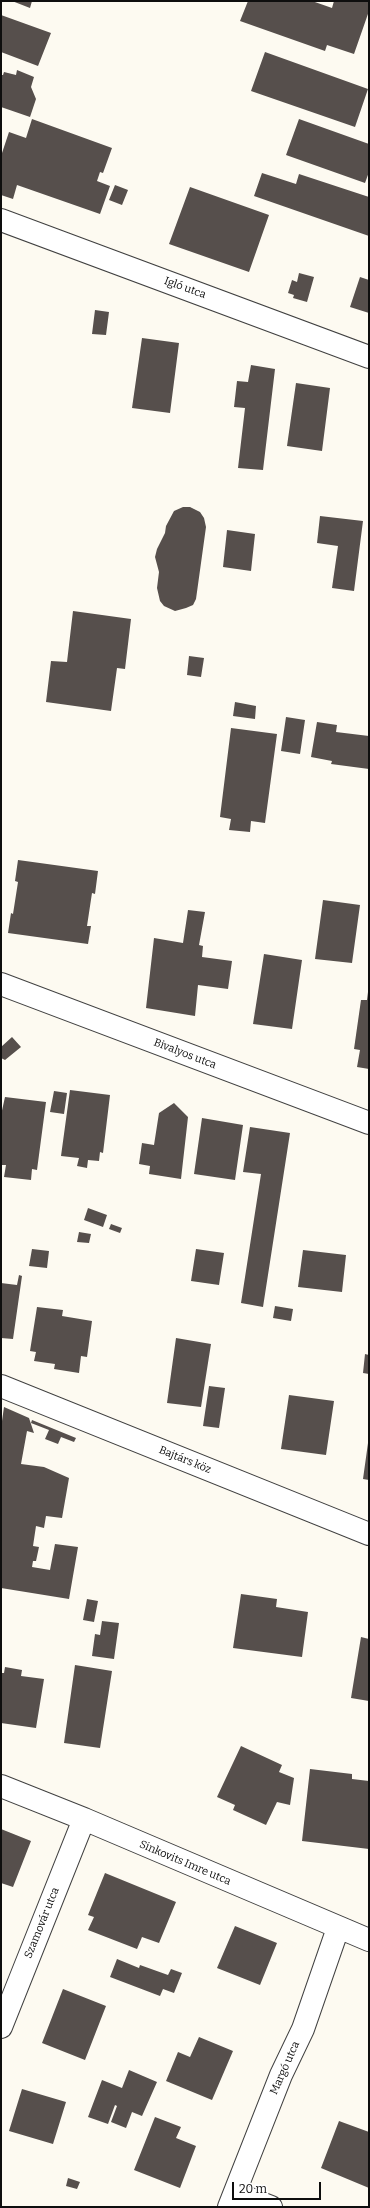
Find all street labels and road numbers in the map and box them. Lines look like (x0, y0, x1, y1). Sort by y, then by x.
street label: Igló utca (162, 274, 208, 302)
street label: Bivalyos utca (152, 1036, 218, 1072)
street label: Bajtárs köz (157, 1444, 213, 1476)
street label: Sinkovits Imre utca (137, 1838, 233, 1888)
street label: Szamovár utca (22, 1886, 62, 1960)
street label: Margó utca (267, 2039, 303, 2097)

